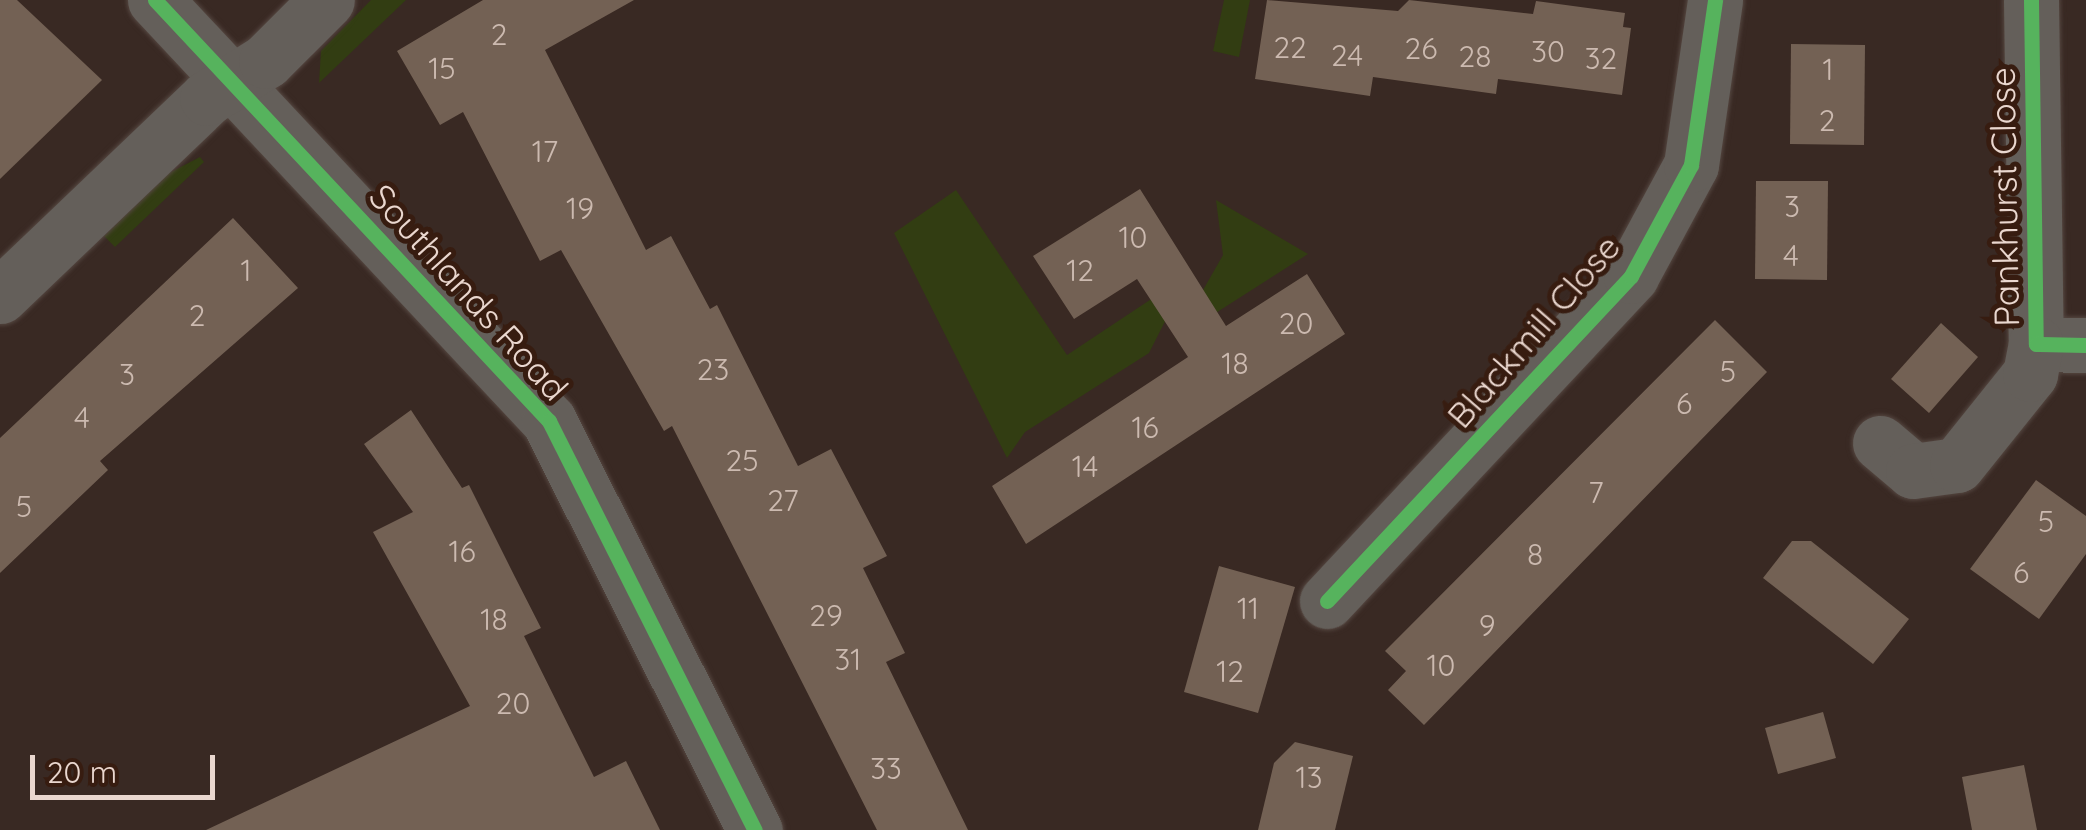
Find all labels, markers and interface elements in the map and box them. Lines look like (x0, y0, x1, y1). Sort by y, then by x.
house number: 2 (491, 16, 507, 52)
house number: 22 (1273, 29, 1307, 65)
house number: 26 (1405, 30, 1437, 66)
house number: 30 (1531, 33, 1565, 69)
house number: 24 (1331, 37, 1363, 73)
house number: 28 (1459, 38, 1491, 74)
house number: 32 (1585, 40, 1617, 76)
house number: 15 (428, 50, 456, 86)
house number: 1 (1822, 51, 1834, 87)
street label: Pankhurst Close (1981, 67, 2027, 327)
house number: 2 (1819, 102, 1835, 138)
house number: 17 (532, 133, 558, 169)
street label: Southlands Road (361, 175, 577, 409)
house number: 3 (1784, 188, 1800, 224)
house number: 19 (566, 190, 594, 226)
house number: 10 (1119, 219, 1147, 255)
street label: Blackmill Close (1438, 226, 1628, 436)
house number: 4 (1783, 237, 1799, 273)
house number: 1 (240, 252, 252, 288)
house number: 12 (1066, 252, 1094, 288)
house number: 2 (189, 297, 205, 333)
house number: 20 (1279, 305, 1313, 341)
house number: 18 (1221, 345, 1249, 381)
house number: 23 (697, 351, 729, 387)
house number: 5 (1720, 353, 1736, 389)
house number: 3 (119, 356, 135, 392)
house number: 6 (1676, 385, 1692, 421)
house number: 4 (74, 399, 90, 435)
house number: 16 (1131, 409, 1159, 445)
house number: 25 (726, 442, 758, 478)
house number: 14 (1072, 448, 1098, 484)
house number: 7 (1588, 474, 1604, 510)
house number: 27 (767, 482, 799, 518)
house number: 5 (16, 488, 32, 524)
house number: 5 (2038, 503, 2054, 539)
house number: 16 (448, 533, 476, 569)
house number: 8 (1527, 536, 1543, 572)
house number: 6 (2013, 554, 2029, 590)
house number: 11 (1237, 590, 1259, 626)
house number: 29 (809, 597, 843, 633)
house number: 18 (480, 601, 508, 637)
house number: 9 (1479, 607, 1495, 643)
house number: 31 (835, 641, 861, 677)
house number: 10 (1427, 647, 1455, 683)
house number: 12 (1216, 653, 1244, 689)
house number: 20 (496, 685, 530, 721)
scale bar (35, 735, 220, 797)
house number: 33 (870, 750, 902, 786)
text: 20 m (47, 753, 117, 791)
house number: 13 (1296, 759, 1322, 795)

